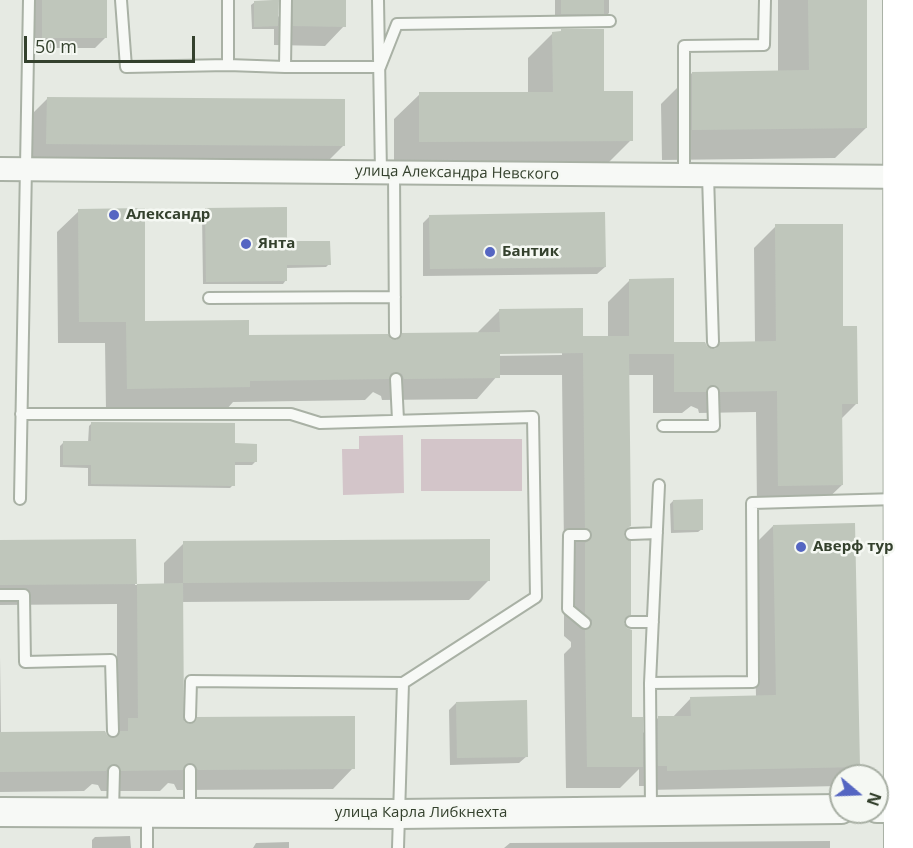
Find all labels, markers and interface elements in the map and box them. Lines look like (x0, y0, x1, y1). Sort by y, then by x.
scale bar (27, 24, 198, 62)
text: 50 m (35, 34, 77, 58)
street label: улица Александра Невского (355, 162, 559, 184)
place label: Александр (126, 206, 210, 224)
marker: Александр (107, 208, 121, 222)
place label: Янта (258, 235, 295, 253)
marker: Янта (239, 237, 253, 251)
place label: Бантик (502, 243, 559, 261)
marker: Бантик (483, 245, 497, 259)
place label: Аверф тур (813, 538, 894, 556)
marker: Аверф тур (794, 540, 808, 554)
north arrow (829, 764, 889, 824)
text: N (862, 789, 887, 809)
street label: улица Карла Либкнехта (335, 804, 507, 822)

